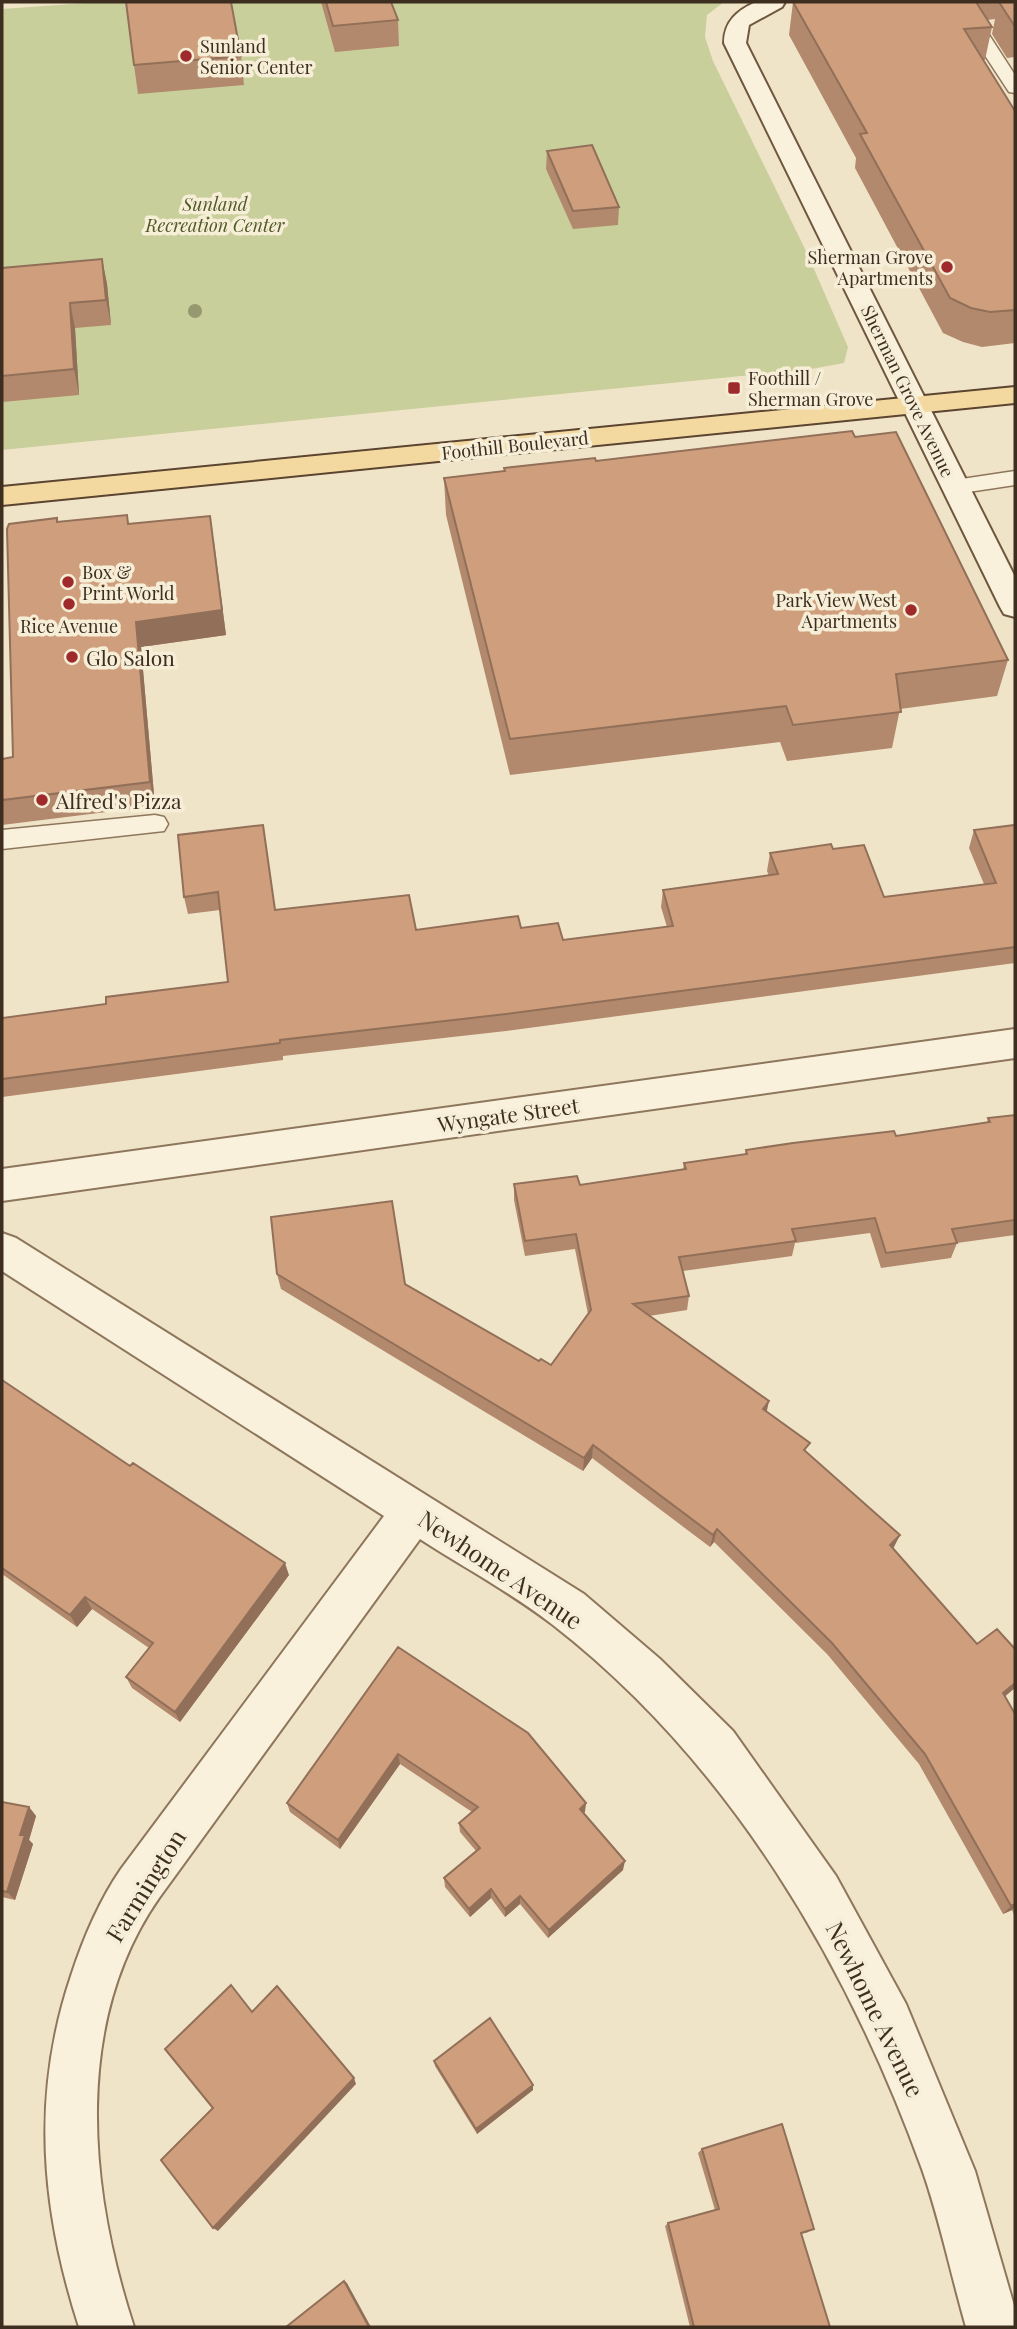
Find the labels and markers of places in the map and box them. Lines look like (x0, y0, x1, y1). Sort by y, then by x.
place label: Sunland Senior Center (200, 34, 313, 79)
marker: Sunland Senior Center (178, 48, 194, 64)
place label: Sherman Grove Apartments (808, 245, 933, 290)
marker: Sherman Grove Apartments (939, 259, 955, 275)
place label: Foothill / Sherman Grove (748, 366, 873, 411)
marker: Foothill / Sherman Grove (726, 380, 742, 396)
place label: Box & Print World (82, 560, 175, 605)
marker: Box & Print World (60, 574, 76, 590)
place label: Park View West Apartments (775, 588, 898, 633)
marker: Rice Avenue (61, 596, 77, 612)
marker: Park View West Apartments (903, 602, 919, 618)
place label: Rice Avenue (20, 614, 118, 638)
place label: Glo Salon (86, 643, 175, 671)
marker: Glo Salon (64, 649, 80, 665)
place label: Alfred's Pizza (55, 786, 182, 814)
marker: Alfred's Pizza (34, 792, 50, 808)

